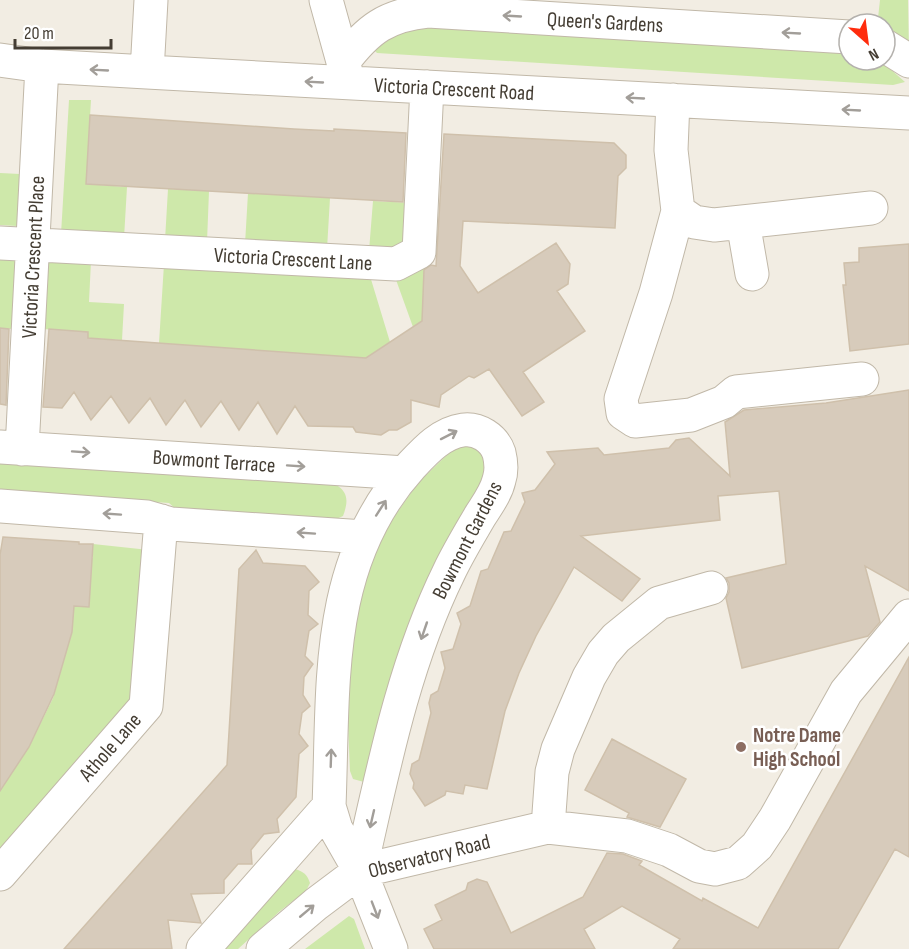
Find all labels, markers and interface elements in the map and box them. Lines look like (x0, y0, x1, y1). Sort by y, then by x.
street label: Queen's Gardens (546, 7, 664, 38)
one-way arrow (503, 11, 523, 22)
scale bar (15, 12, 111, 50)
north arrow (837, 12, 897, 72)
text: 20 m (24, 23, 54, 44)
one-way arrow (781, 28, 801, 39)
text: N (865, 44, 882, 64)
one-way arrow (89, 64, 109, 75)
street label: Victoria Crescent Road (373, 73, 535, 106)
one-way arrow (305, 76, 325, 87)
one-way arrow (625, 93, 645, 104)
one-way arrow (841, 104, 861, 115)
street label: Victoria Crescent Place (17, 175, 50, 339)
street label: Victoria Crescent Lane (213, 243, 373, 276)
one-way arrow (440, 429, 458, 441)
street label: Bowmont Terrace (152, 445, 276, 478)
one-way arrow (70, 447, 90, 458)
one-way arrow (286, 461, 306, 472)
street label: Bowmont Gardens (427, 477, 508, 603)
one-way arrow (375, 500, 387, 517)
one-way arrow (103, 509, 123, 520)
one-way arrow (296, 527, 316, 538)
one-way arrow (417, 621, 428, 640)
street label: Athole Lane (73, 708, 147, 787)
place label: Notre Dame High School (753, 723, 841, 772)
marker: Notre Dame High School (734, 740, 748, 754)
one-way arrow (326, 748, 337, 768)
one-way arrow (366, 809, 378, 828)
street label: Observatory Road (366, 829, 493, 884)
one-way arrow (371, 901, 382, 919)
one-way arrow (299, 904, 314, 918)

